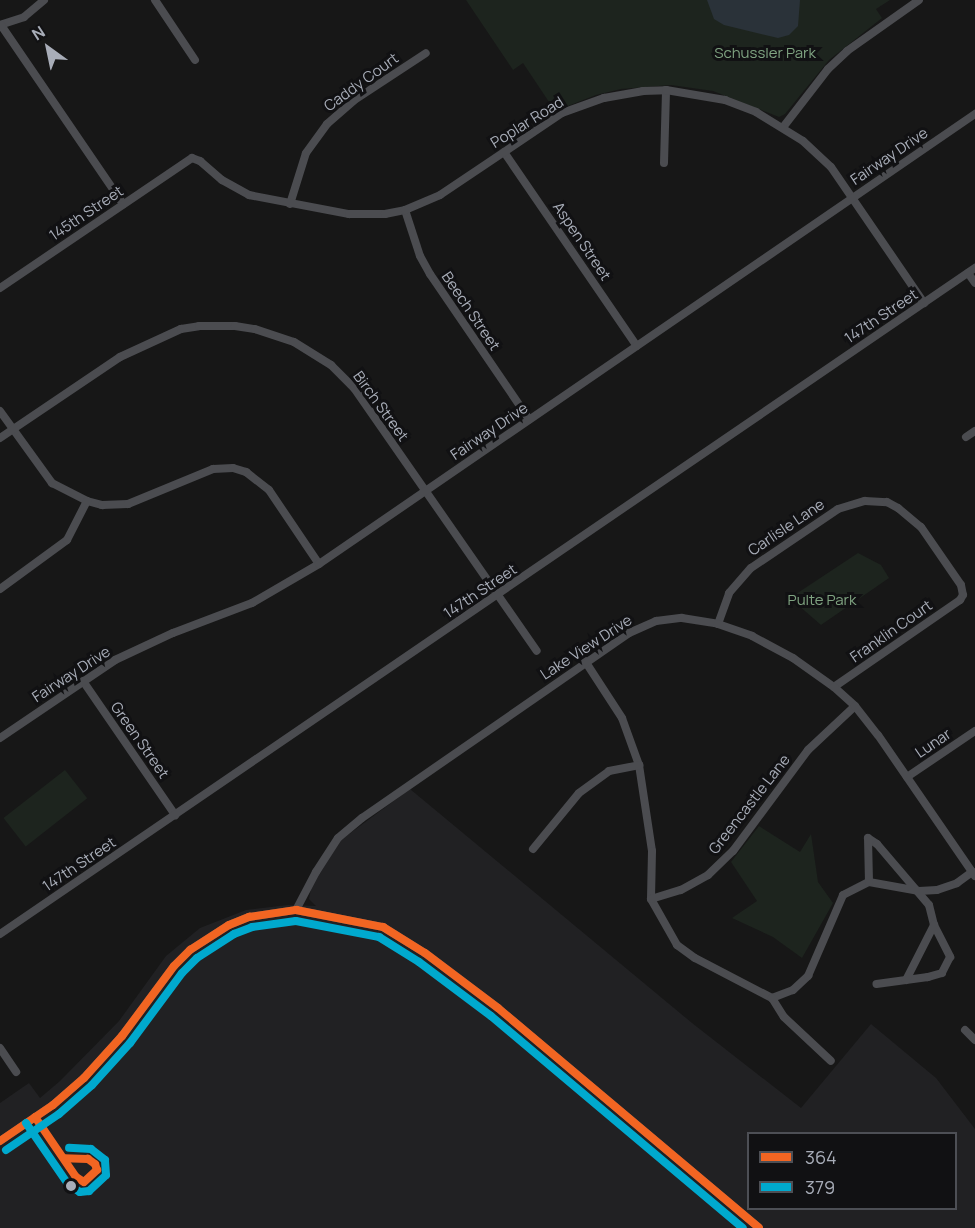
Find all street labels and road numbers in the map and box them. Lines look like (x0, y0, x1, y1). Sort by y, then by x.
street label: Caddy Court (320, 49, 402, 115)
street label: Poplar Road (487, 92, 567, 152)
street label: Fairway Drive (847, 124, 931, 188)
street label: 145th Street (46, 182, 126, 244)
street label: Aspen Street (549, 198, 615, 284)
street label: Beech Street (438, 268, 504, 354)
street label: 147th Street (841, 285, 921, 347)
street label: Birch Street (350, 367, 412, 445)
street label: Fairway Drive (447, 399, 531, 463)
street label: Carlisle Lane (744, 495, 828, 559)
street label: 147th Street (440, 560, 520, 622)
street label: Franklin Court (846, 596, 936, 666)
street label: Lake View Drive (537, 611, 635, 683)
street label: Fairway Drive (29, 642, 113, 706)
street label: Green Street (107, 698, 173, 782)
street label: Lunar (912, 725, 954, 761)
street label: Greencastle Lane (705, 751, 793, 857)
street label: 147th Street (39, 833, 119, 895)

